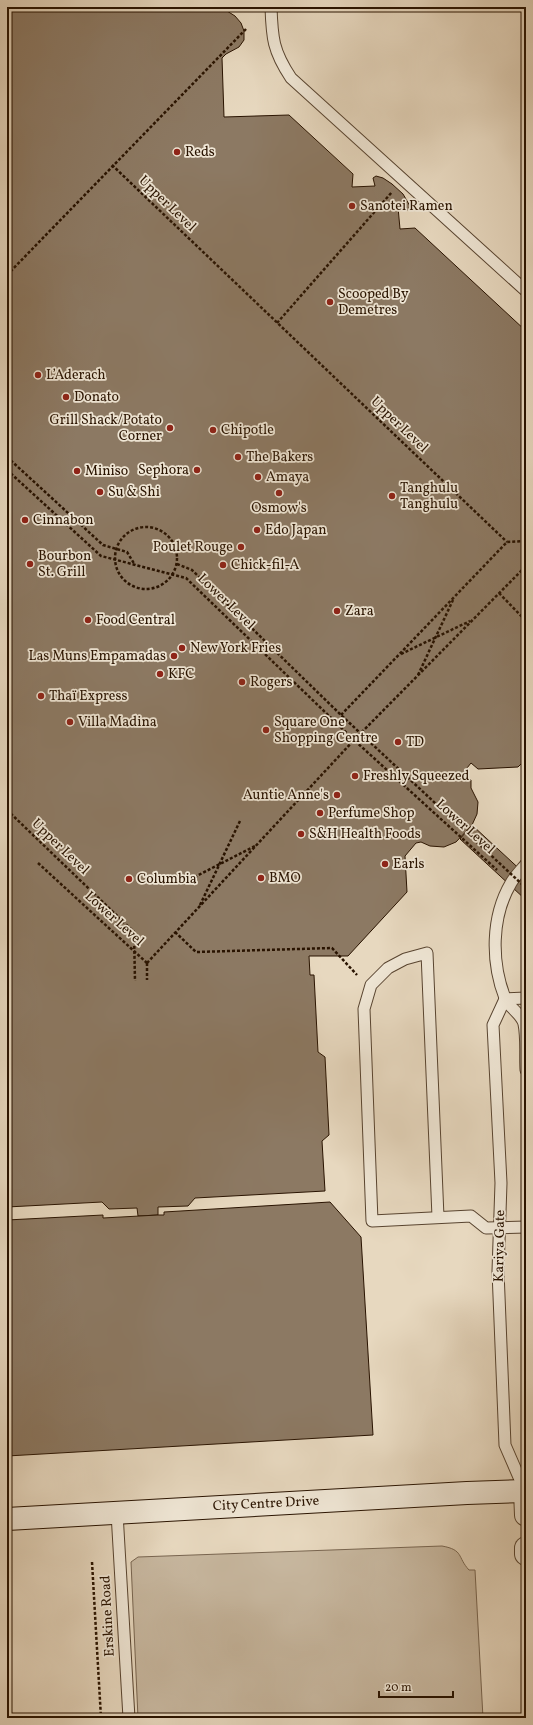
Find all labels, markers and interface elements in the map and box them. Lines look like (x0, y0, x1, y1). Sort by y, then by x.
place label: Reds (185, 143, 215, 162)
marker: Reds (172, 147, 182, 157)
street label: Upper Level (134, 172, 200, 236)
place label: Sanotei Ramen (360, 197, 453, 216)
marker: Sanotei Ramen (347, 201, 357, 211)
place label: Scooped By Demetres (338, 285, 409, 320)
marker: Scooped By Demetres (325, 297, 335, 307)
place label: L’Aderach (46, 366, 106, 385)
marker: L’Aderach (33, 370, 43, 380)
place label: Donato (74, 388, 119, 407)
marker: Donato (61, 392, 71, 402)
street label: Upper Level (366, 393, 432, 457)
place label: Grill Shack/Potato Corner (50, 411, 162, 446)
place label: Chipotle (221, 421, 274, 440)
marker: Grill Shack/Potato Corner (165, 423, 175, 433)
marker: Chipotle (208, 425, 218, 435)
place label: The Bakers (246, 448, 313, 467)
marker: The Bakers (233, 452, 243, 462)
place label: Sephora (138, 461, 189, 480)
place label: Miniso (85, 462, 128, 481)
marker: Sephora (192, 465, 202, 475)
marker: Miniso (72, 466, 82, 476)
place label: Amaya (266, 468, 309, 487)
marker: Amaya (253, 472, 263, 482)
place label: Tanghulu Tanghulu (400, 479, 458, 514)
place label: Su & Shi (108, 483, 160, 502)
marker: Su & Shi (95, 487, 105, 497)
marker: Osmow's (274, 488, 284, 498)
marker: Tanghulu Tanghulu (387, 491, 397, 501)
place label: Osmow's (251, 499, 307, 518)
place label: Cinnabon (33, 511, 94, 530)
marker: Cinnabon (20, 515, 30, 525)
place label: Edo Japan (265, 521, 327, 540)
marker: Edo Japan (252, 525, 262, 535)
place label: Poulet Rouge (153, 538, 233, 557)
marker: Poulet Rouge (236, 542, 246, 552)
place label: Bourbon St. Grill (38, 547, 91, 582)
place label: Chick-fil-A (231, 556, 300, 575)
marker: Bourbon St. Grill (25, 559, 35, 569)
marker: Chick-fil-A (218, 560, 228, 570)
street label: Lower Level (193, 570, 259, 634)
place label: Zara (345, 602, 374, 621)
marker: Zara (332, 606, 342, 616)
place label: Food Central (96, 611, 175, 630)
marker: Food Central (83, 615, 93, 625)
place label: New York Fries (190, 639, 281, 658)
marker: New York Fries (177, 643, 187, 653)
place label: Las Muns Empamadas (29, 647, 166, 666)
marker: Las Muns Empamadas (169, 651, 179, 661)
place label: KFC (168, 665, 195, 684)
marker: KFC (155, 669, 165, 679)
place label: Rogers (250, 673, 292, 692)
marker: Rogers (237, 677, 247, 687)
place label: Thaï Express (49, 687, 127, 706)
marker: Thaï Express (36, 691, 46, 701)
place label: Villa Madina (78, 713, 157, 732)
place label: Square One Shopping Centre (274, 713, 378, 748)
marker: Villa Madina (65, 717, 75, 727)
marker: Square One Shopping Centre (261, 725, 271, 735)
place label: TD (406, 733, 424, 752)
marker: TD (393, 737, 403, 747)
place label: Freshly Squeezed (363, 767, 470, 786)
marker: Freshly Squeezed (350, 771, 360, 781)
place label: Auntie Anne's (243, 786, 329, 805)
marker: Auntie Anne's (332, 790, 342, 800)
street label: Lower Level (431, 795, 499, 859)
place label: Perfume Shop (328, 804, 414, 823)
marker: Perfume Shop (315, 808, 325, 818)
street label: Upper Level (27, 815, 93, 879)
place label: S&H Health Foods (309, 825, 421, 844)
marker: S&H Health Foods (296, 829, 306, 839)
place label: Earls (393, 855, 424, 874)
marker: Earls (380, 859, 390, 869)
place label: BMO (269, 869, 301, 888)
place label: Columbia (137, 870, 197, 889)
marker: BMO (256, 873, 266, 883)
marker: Columbia (124, 874, 134, 884)
street label: Lower Level (80, 887, 148, 951)
street label: Kariya Gate (490, 1209, 510, 1282)
street label: City Centre Drive (212, 1492, 320, 1516)
street label: Erskine Road (96, 1575, 120, 1657)
scale bar (379, 1673, 453, 1699)
text: 20 m (385, 1680, 412, 1696)

